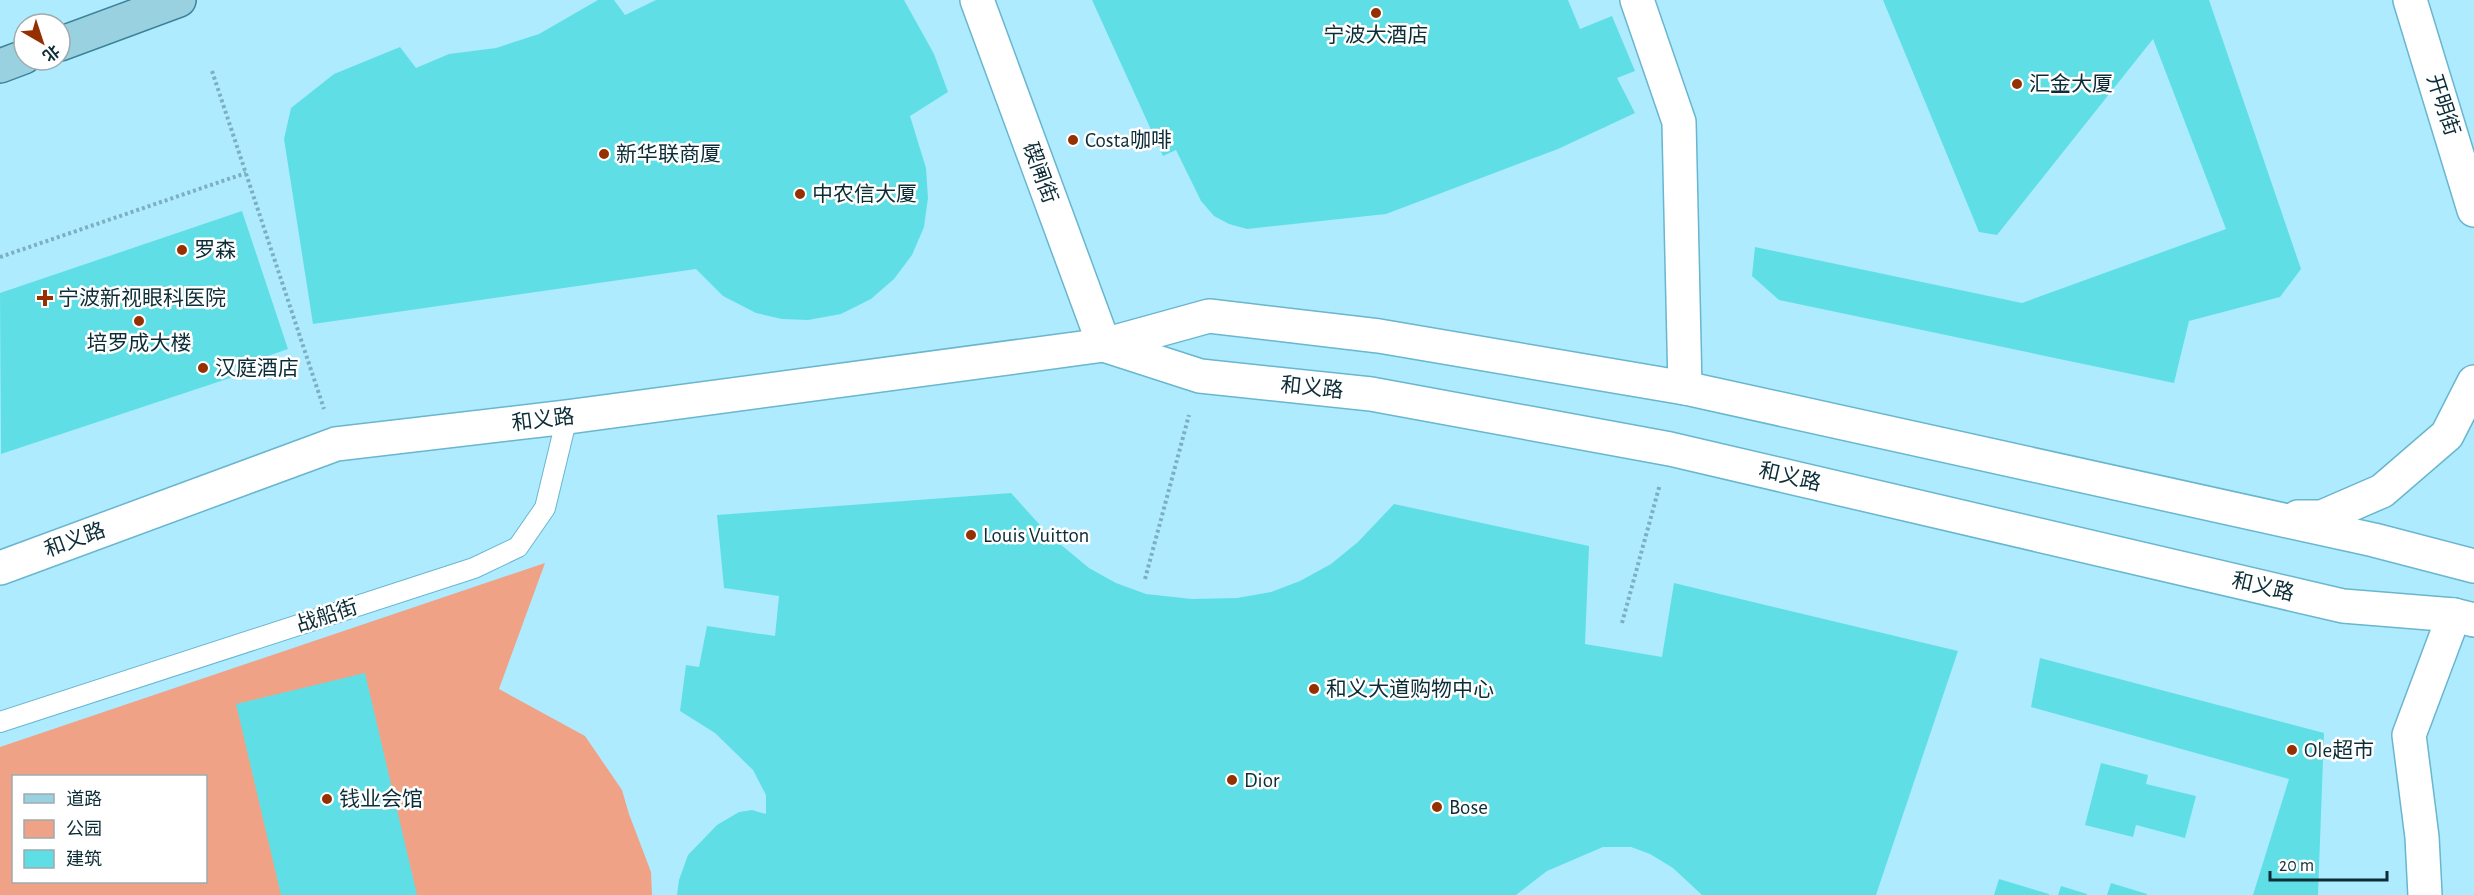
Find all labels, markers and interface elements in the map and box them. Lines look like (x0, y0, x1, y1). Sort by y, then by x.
marker: 宁波大酒店 (1369, 6, 1383, 20)
north arrow (12, 12, 72, 72)
place label: 宁波大酒店 (1324, 24, 1429, 46)
text: 北 (40, 42, 63, 65)
street label: 开明街 (2423, 71, 2464, 138)
place label: 汇金大厦 (2029, 73, 2113, 95)
marker: 汇金大厦 (2010, 77, 2024, 91)
place label: Costa咖啡 (1085, 129, 1172, 151)
marker: Costa咖啡 (1066, 133, 1080, 147)
street label: 碶闸街 (1019, 139, 1062, 206)
place label: 新华联商厦 (616, 143, 721, 165)
marker: 新华联商厦 (597, 147, 611, 161)
place label: 中农信大厦 (812, 183, 917, 205)
marker: 中农信大厦 (793, 187, 807, 201)
place label: 罗森 (194, 239, 236, 261)
marker: 罗森 (175, 243, 189, 257)
place label: 宁波新视眼科医院 (58, 287, 226, 309)
marker: 宁波新视眼科医院 (36, 289, 54, 307)
marker: 培罗成大楼 (132, 314, 146, 328)
place label: 培罗成大楼 (87, 332, 192, 354)
place label: 汉庭酒店 (215, 357, 299, 379)
marker: 汉庭酒店 (196, 361, 210, 375)
street label: 和义路 (1280, 373, 1345, 402)
street label: 和义路 (510, 405, 576, 434)
street label: 和义路 (1757, 459, 1823, 494)
street label: 和义路 (41, 518, 108, 561)
place label: Louis Vuitton (983, 525, 1089, 546)
marker: Louis Vuitton (964, 528, 978, 542)
street label: 和义路 (2230, 569, 2296, 604)
street label: 战船街 (293, 595, 360, 636)
place label: 和义大道购物中心 (1326, 678, 1494, 700)
marker: 和义大道购物中心 (1307, 682, 1321, 696)
place label: Ole超市 (2304, 739, 2374, 761)
marker: Ole超市 (2285, 743, 2299, 757)
place label: Dior (1244, 770, 1280, 791)
marker: Dior (1225, 773, 1239, 787)
legend (12, 775, 207, 883)
place label: 钱业会馆 (339, 788, 423, 810)
text: 道路 (66, 789, 102, 809)
marker: 钱业会馆 (320, 792, 334, 806)
place label: Bose (1449, 797, 1488, 818)
marker: Bose (1430, 800, 1444, 814)
text: 公园 (66, 820, 102, 839)
scale bar (2270, 844, 2387, 882)
text: 建筑 (66, 849, 102, 869)
text: 20 m (2279, 857, 2314, 875)

